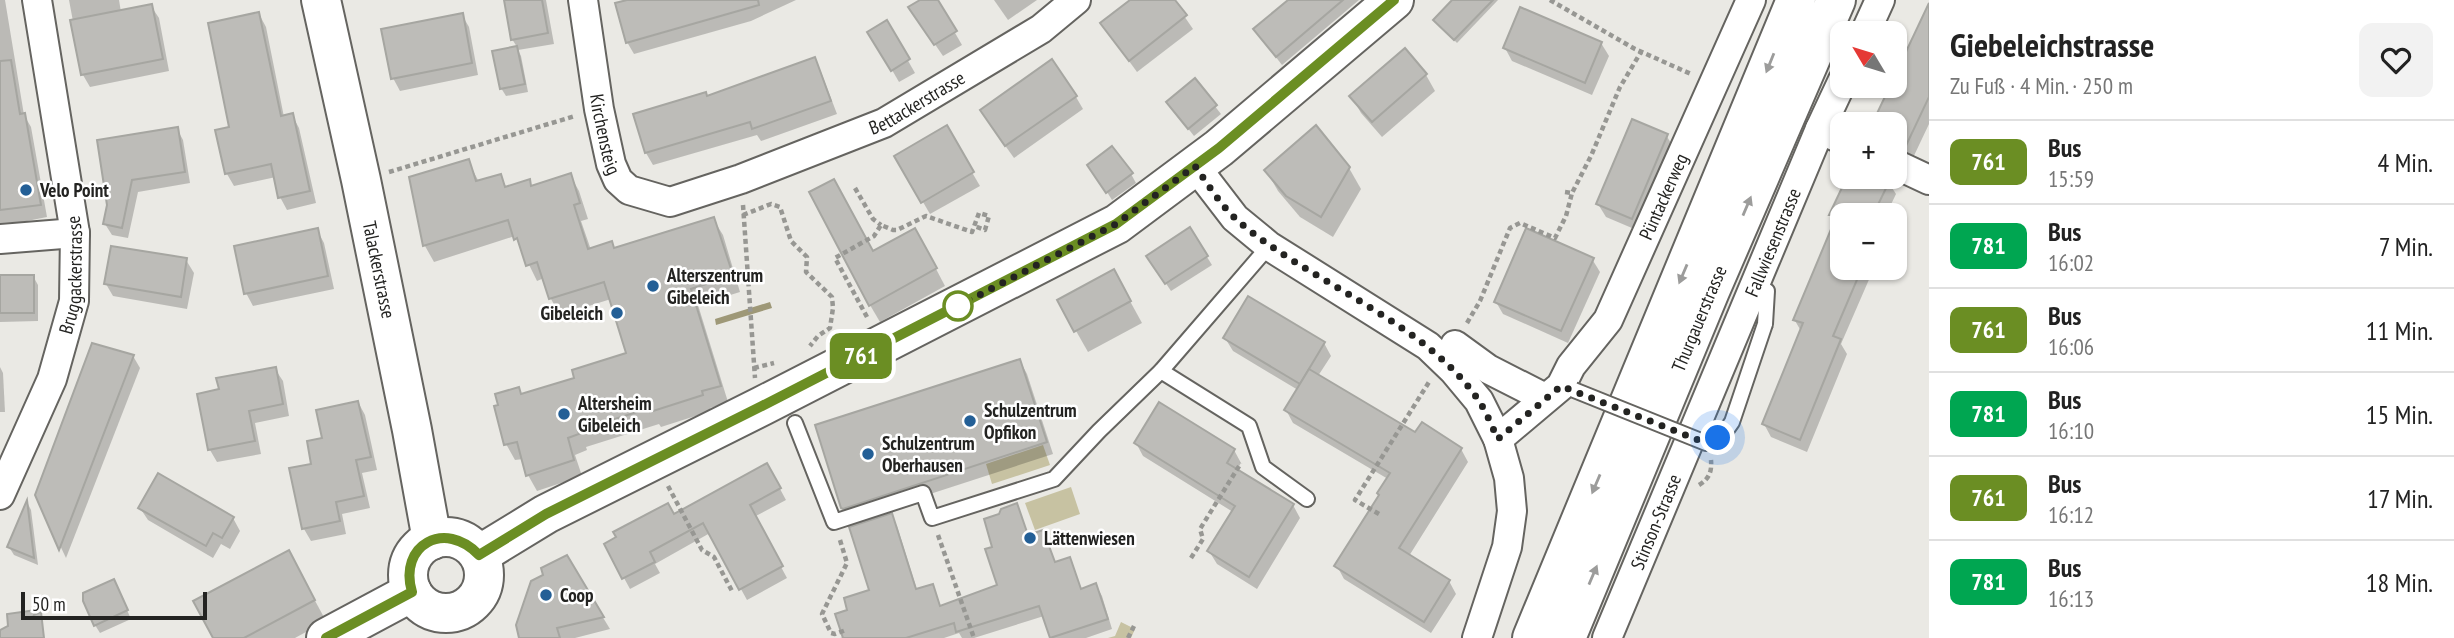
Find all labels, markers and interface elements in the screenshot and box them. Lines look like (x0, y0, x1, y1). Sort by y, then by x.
north arrow (1830, 21, 1908, 98)
map controls (1830, 21, 1907, 280)
text: Giebeleichstrasse (1950, 23, 2154, 66)
button: heart (2359, 23, 2433, 97)
one-way arrow (1764, 53, 1775, 74)
street label: Bettackerstrasse (865, 65, 969, 140)
text: Zu Fuß · 4 Min. · 250 m (1950, 71, 2133, 100)
street label: Kirchensteig (585, 92, 626, 178)
button: + (1830, 112, 1907, 189)
text: Bus (2048, 131, 2081, 164)
text: 761 (1971, 146, 2006, 177)
text: 4 Min. (2378, 146, 2433, 179)
street label: Püntackerweg (1633, 150, 1693, 243)
text: 15:59 (2048, 164, 2094, 193)
place label: Velo Point (39, 178, 109, 202)
marker: Velo Point (18, 182, 34, 198)
street label: Fallwiesenstrasse (1739, 184, 1806, 300)
one-way arrow (1742, 195, 1753, 216)
button: − (1830, 203, 1907, 280)
street label: Bruggackerstrasse (53, 214, 87, 337)
text: Bus (2048, 215, 2081, 248)
street label: Talackerstrasse (358, 219, 401, 321)
text: 781 (1971, 230, 2006, 261)
text: 7 Min. (2379, 230, 2433, 263)
text: 16:02 (2048, 248, 2094, 277)
street label: Thurgauerstrasse (1666, 262, 1732, 375)
place label: Alterszentrum Gibeleich (666, 263, 763, 309)
one-way arrow (1677, 263, 1688, 284)
marker: Alterszentrum Gibeleich (645, 278, 661, 294)
unlabelled marker (943, 291, 973, 321)
text: Bus (2048, 299, 2081, 332)
place label: Gibeleich (540, 301, 603, 325)
marker: Gibeleich (609, 305, 625, 321)
text: 761 (1971, 314, 2006, 345)
text: 11 Min. (2366, 314, 2433, 347)
text: 16:06 (2048, 332, 2094, 361)
line badge: 761 (821, 333, 901, 379)
text: 761 (844, 340, 878, 371)
text: Bus (2048, 383, 2081, 416)
place label: Altersheim Gibeleich (577, 391, 652, 437)
place label: Schulzentrum Opfikon (984, 398, 1077, 444)
text: 781 (1971, 398, 2006, 429)
text: 15 Min. (2366, 398, 2433, 431)
marker: Altersheim Gibeleich (556, 406, 572, 422)
marker: Schulzentrum Opfikon (962, 413, 978, 429)
text: 16:10 (2048, 416, 2094, 445)
your location (1700, 420, 1735, 455)
place label: Schulzentrum Oberhausen (882, 431, 975, 477)
marker: Schulzentrum Oberhausen (860, 446, 876, 462)
text: Bus (2048, 467, 2081, 500)
street label: Stinson-Strasse (1625, 470, 1686, 573)
one-way arrow (1590, 473, 1601, 494)
text: 761 (1971, 482, 2006, 513)
text: 17 Min. (2367, 482, 2433, 515)
text: 16:12 (2048, 500, 2094, 529)
place label: Lättenwiesen (1044, 526, 1135, 550)
marker: Lättenwiesen (1022, 530, 1038, 546)
text: Bus (2048, 551, 2081, 584)
one-way arrow (1587, 564, 1598, 585)
text: 781 (1971, 566, 2006, 597)
text: 18 Min. (2366, 566, 2433, 599)
place label: Coop (560, 583, 594, 607)
text: 16:13 (2048, 584, 2094, 613)
marker: Coop (538, 587, 554, 603)
scale bar (21, 589, 206, 621)
text: 50 m (32, 592, 66, 616)

